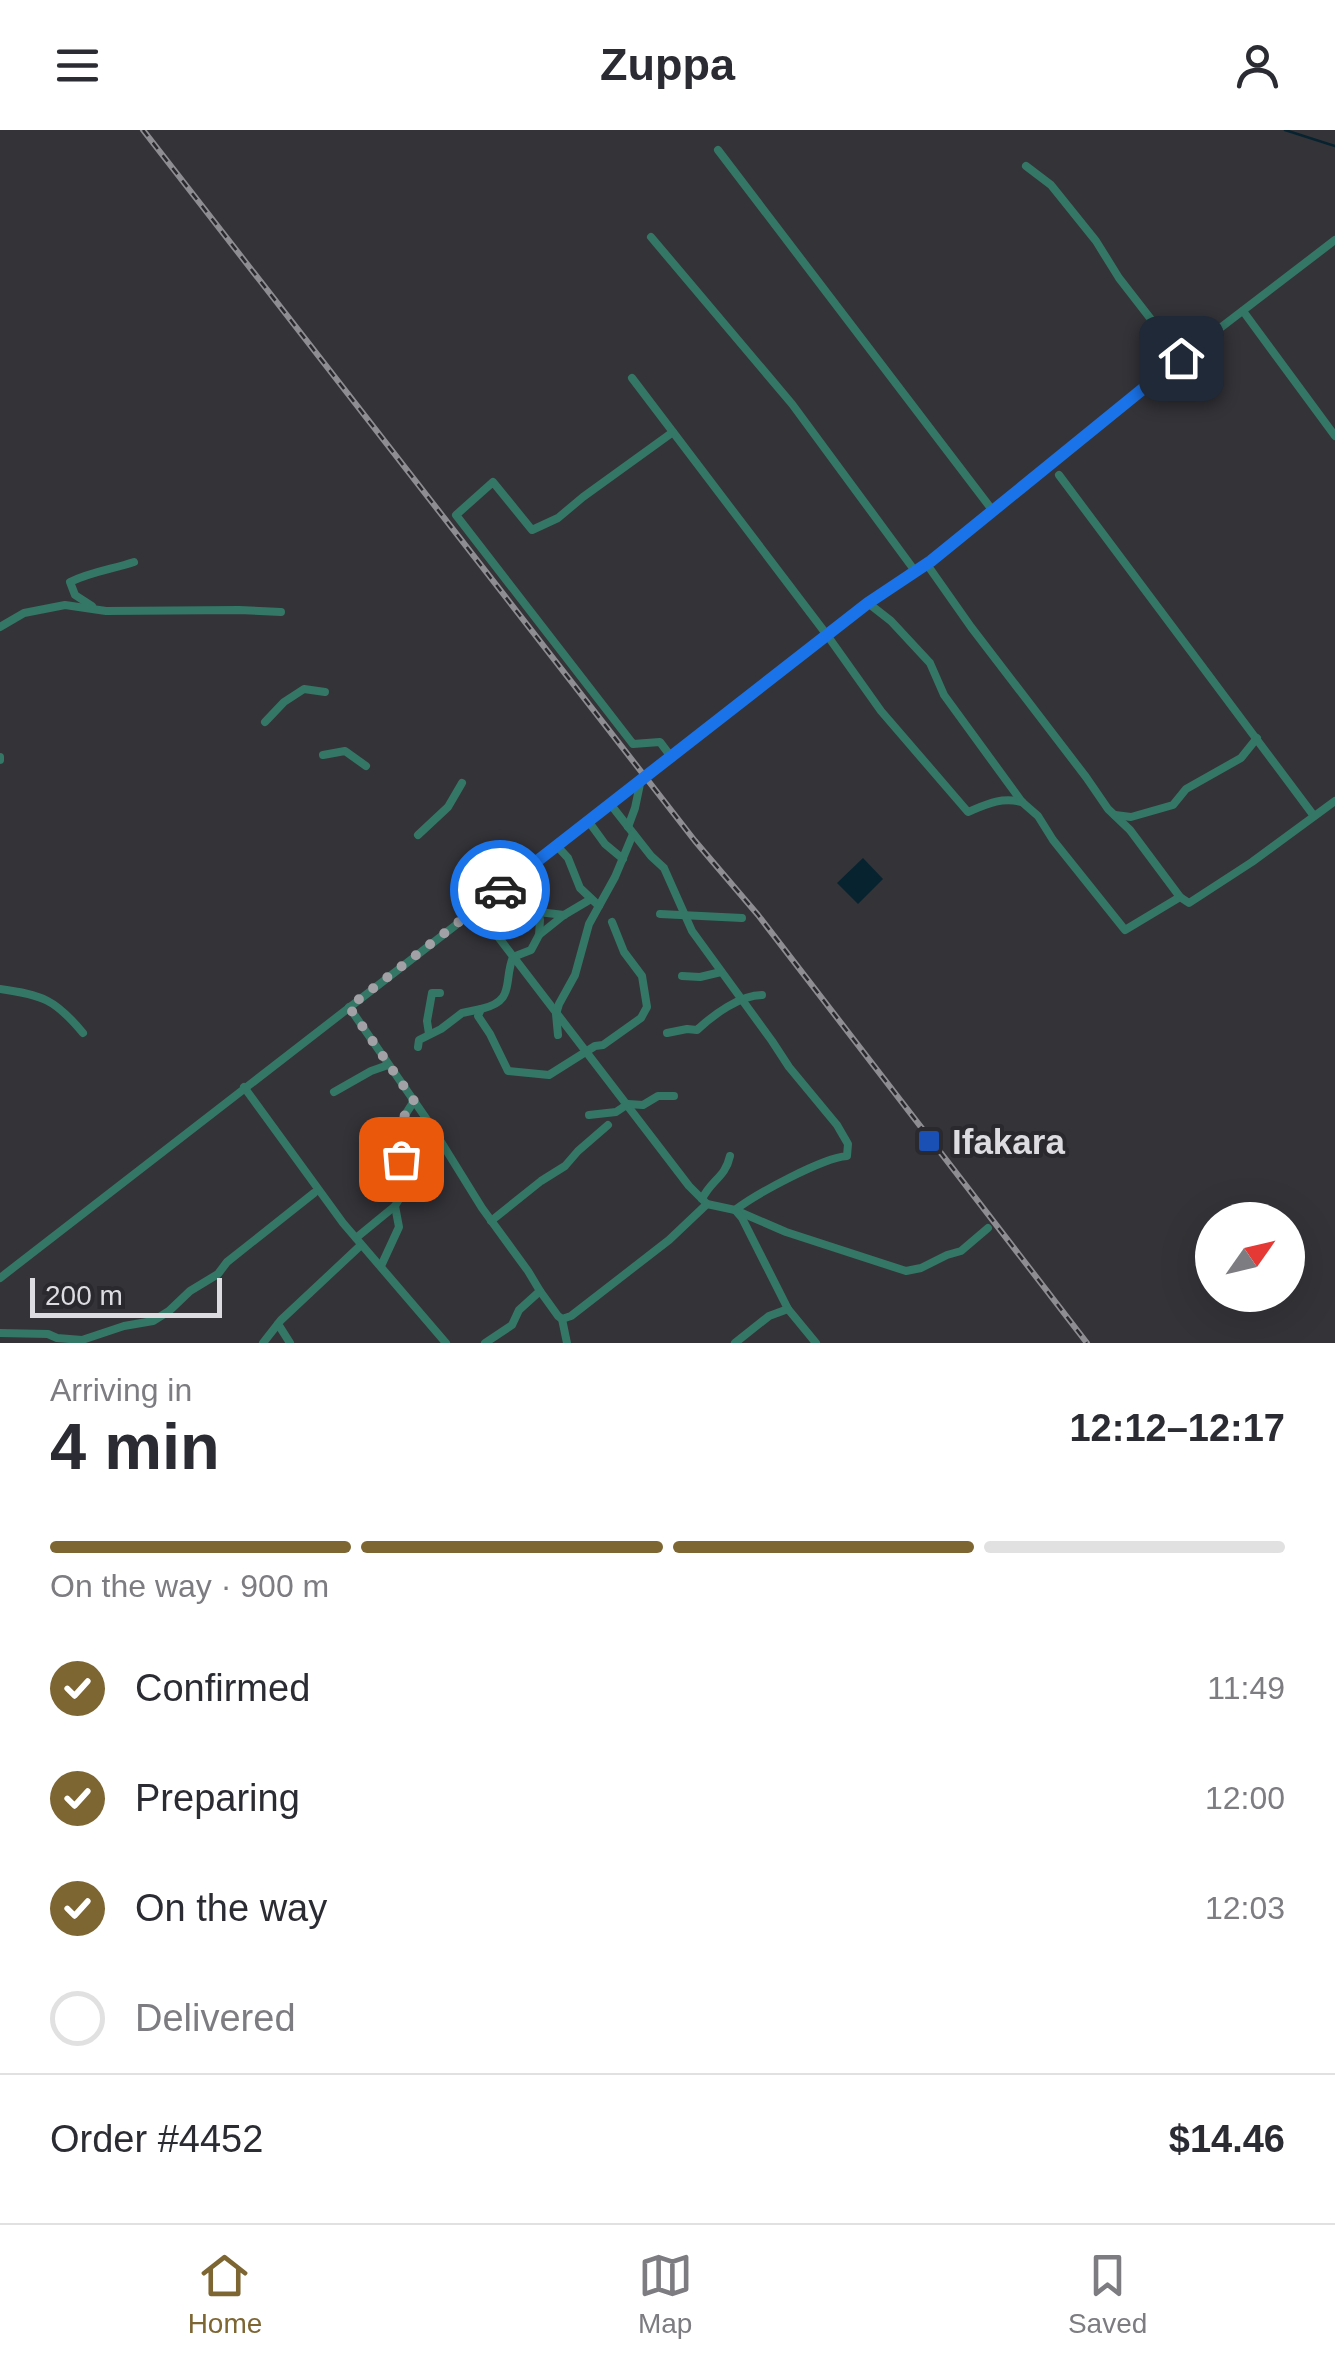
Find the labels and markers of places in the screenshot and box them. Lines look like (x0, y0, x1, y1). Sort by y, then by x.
pin (1139, 316, 1224, 401)
pin (359, 1117, 444, 1202)
place label: Ifakara (952, 1122, 1065, 1161)
marker: Ifakara (916, 1128, 942, 1154)

